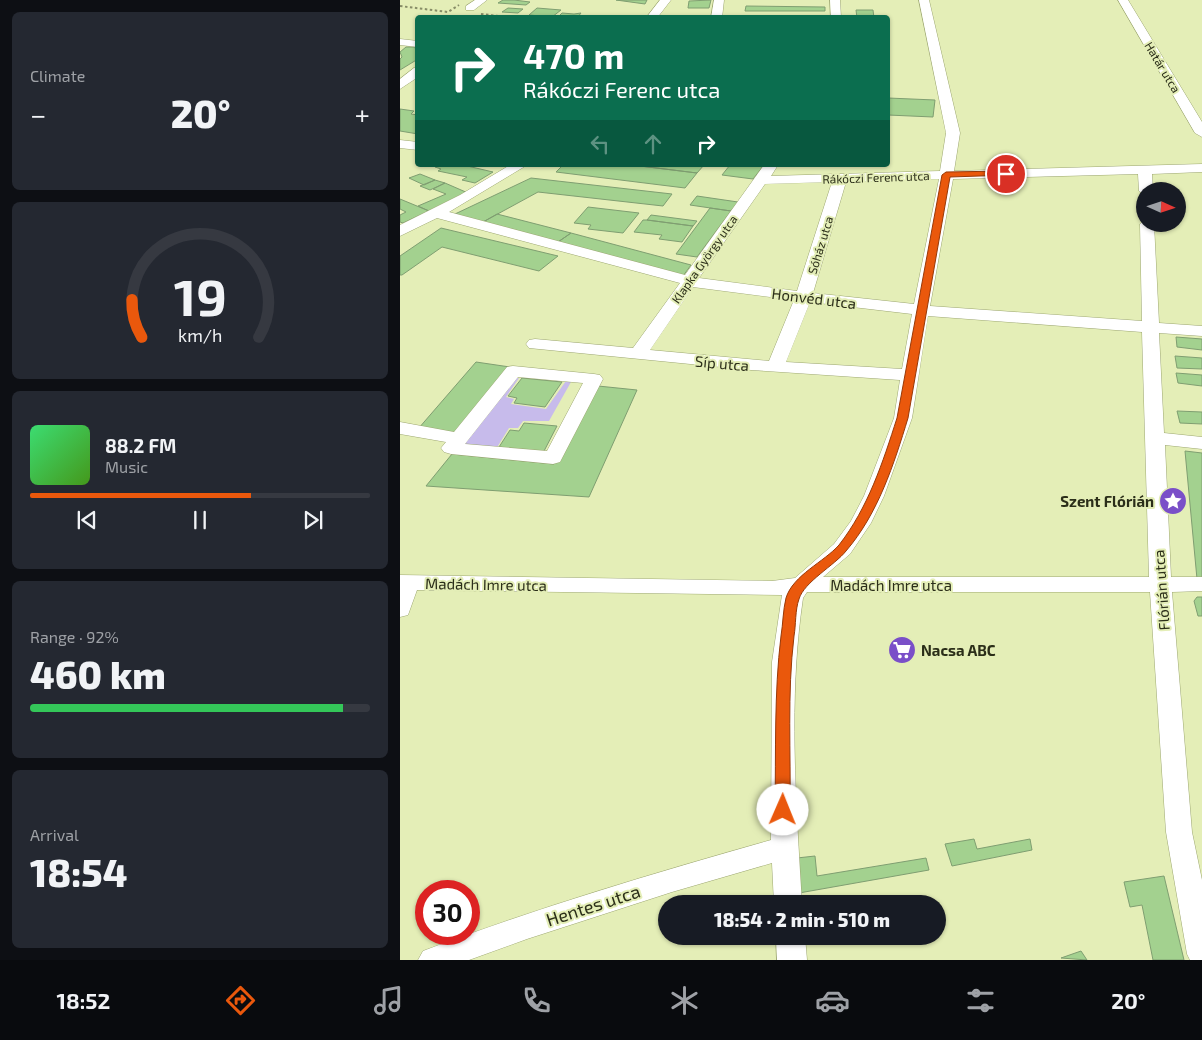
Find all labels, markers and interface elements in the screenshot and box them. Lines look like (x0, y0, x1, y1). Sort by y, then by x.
text: 470 m (523, 34, 624, 76)
icon: right (440, 35, 505, 100)
street label: Határ utca (1142, 39, 1184, 95)
text: Climate (30, 66, 85, 85)
text: Rákóczi Ferenc utca (523, 76, 720, 102)
text: 20° (171, 90, 230, 136)
text: − (30, 97, 46, 131)
text: + (355, 97, 370, 131)
icon: left (586, 130, 614, 158)
icon: ahead (639, 130, 667, 158)
icon: right (692, 130, 720, 158)
pin (985, 153, 1027, 195)
icon: arrive (992, 160, 1020, 188)
street label: Rákóczi Ferenc utca (822, 168, 930, 186)
north arrow (1136, 182, 1186, 232)
map controls (1136, 182, 1186, 232)
street label: Klapka György utca (668, 212, 740, 306)
street label: Sóház utca (805, 214, 835, 276)
text: 19 (173, 264, 227, 326)
street label: Honvéd utca (771, 284, 857, 312)
text: km/h (178, 324, 222, 346)
street label: Síp utca (694, 352, 750, 374)
text: 88.2 FM (105, 434, 176, 457)
text: Music (105, 457, 148, 476)
place icon: Szent Flórián (1158, 486, 1188, 516)
place label: Szent Flórián (1060, 492, 1154, 510)
icon: previous (73, 506, 101, 534)
icon: pause (186, 506, 214, 534)
icon: next (299, 506, 327, 534)
street label: Flórián utca (1149, 549, 1173, 631)
street label: Madách Imre utca (425, 574, 547, 594)
street label: Madách Imre utca (830, 576, 952, 594)
text: Range · 92% (30, 627, 119, 646)
supermarket icon: Nacsa ABC (887, 635, 917, 665)
place label: Nacsa ABC (921, 641, 996, 659)
text: 460 km (30, 651, 166, 697)
position arrow (756, 783, 808, 835)
text: Arrival (30, 825, 79, 844)
text: 18:54 (30, 849, 127, 895)
street label: Hentes utca (543, 879, 643, 931)
speed limit sign: 30 (415, 880, 480, 945)
text: 18:54 · 2 min · 510 m (714, 908, 890, 931)
icon: directions (223, 983, 258, 1018)
icon: music (371, 983, 406, 1018)
icon: phone (519, 983, 554, 1018)
icon: climate (667, 983, 702, 1018)
icon: car (815, 983, 850, 1018)
icon: filters (963, 983, 998, 1018)
text: 18:52 (56, 987, 110, 1013)
text: 20° (1111, 987, 1145, 1013)

